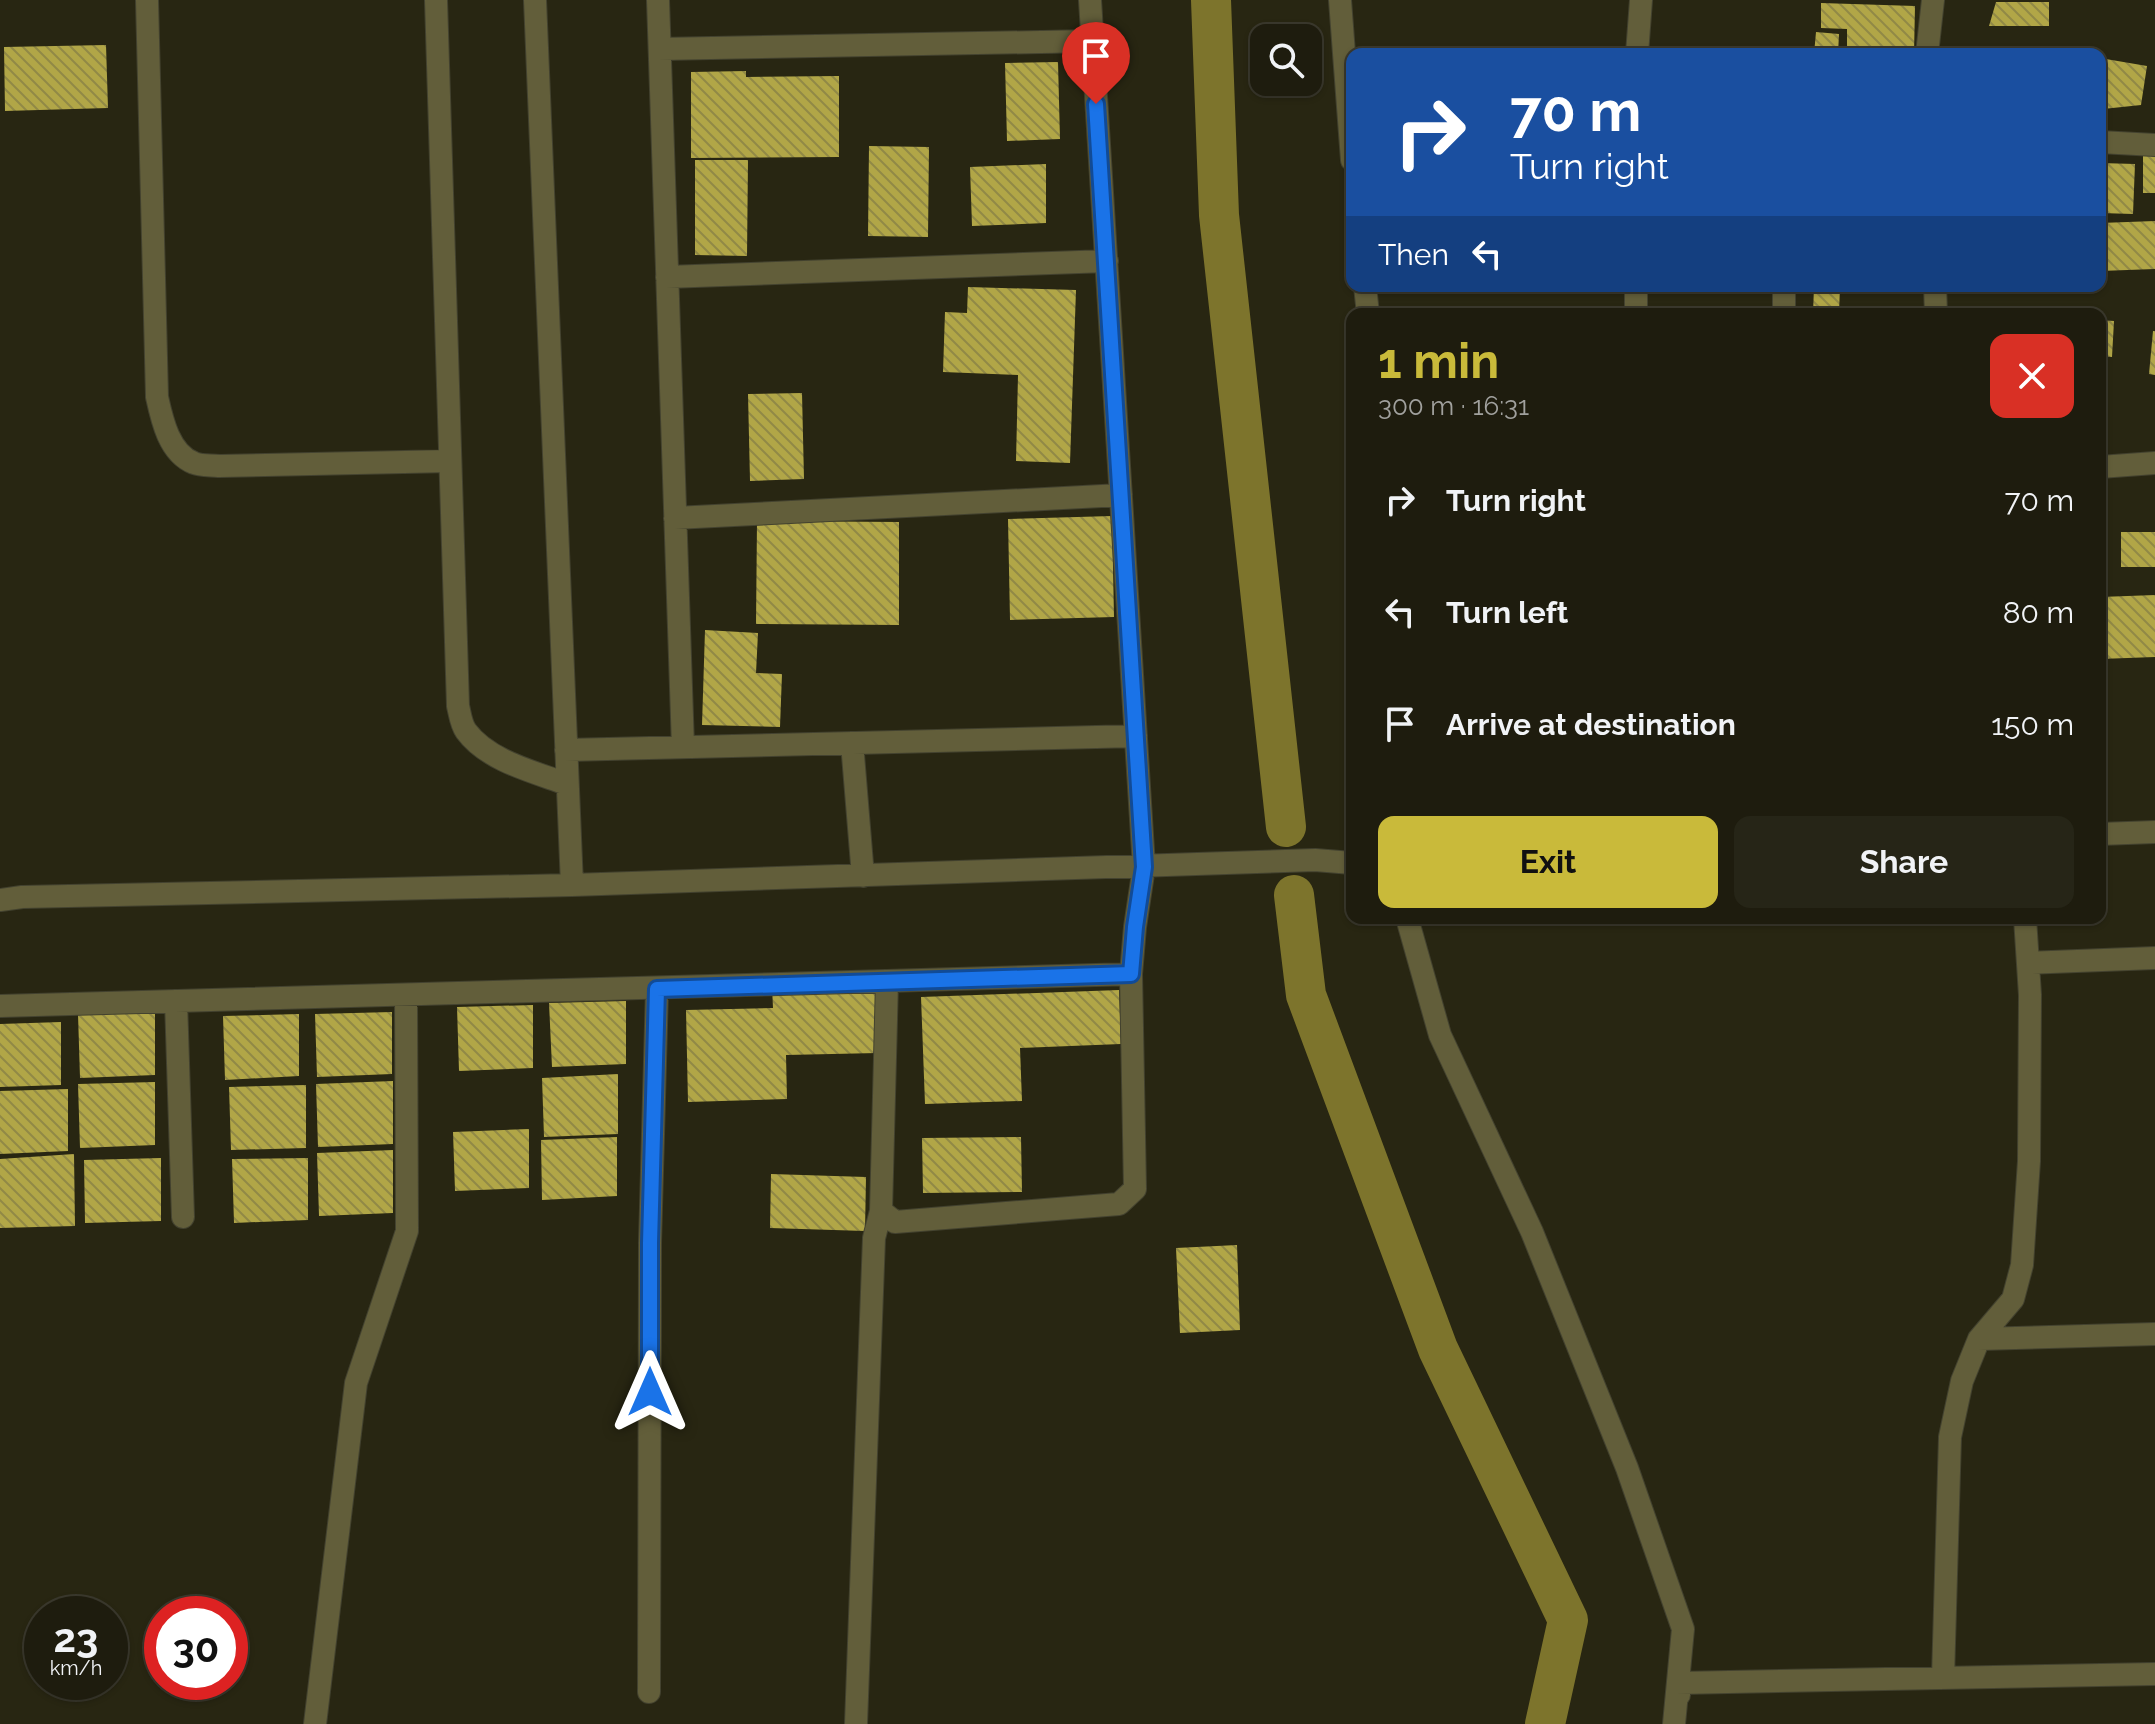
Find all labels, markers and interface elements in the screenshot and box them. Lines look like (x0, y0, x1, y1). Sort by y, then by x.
pin (1062, 22, 1130, 104)
map controls (1250, 24, 1322, 96)
button: search (1250, 24, 1322, 96)
icon: arrive (1074, 34, 1118, 78)
text: 70 m (1510, 78, 1641, 144)
icon: right (1378, 80, 1482, 184)
text: Turn right (1510, 145, 1669, 187)
icon: left (1465, 232, 1509, 276)
text: Then (1378, 237, 1449, 272)
text: 1 min (1378, 333, 1499, 389)
button: close (1990, 334, 2074, 418)
text: 300 m · 16:31 (1378, 391, 1529, 421)
icon: right (1378, 478, 1422, 522)
text: Turn right (1446, 483, 1586, 518)
text: 70 m (2004, 483, 2074, 518)
icon: left (1378, 590, 1422, 634)
text: Turn left (1446, 595, 1568, 630)
text: 80 m (2003, 595, 2074, 630)
icon: arrive (1378, 702, 1422, 746)
text: Arrive at destination (1446, 707, 1736, 742)
text: 150 m (1991, 707, 2074, 742)
button: Exit (1378, 816, 1718, 908)
button: Share (1734, 816, 2074, 908)
position arrow (608, 1350, 692, 1434)
speed limit sign: 30 (144, 1596, 248, 1700)
text: 23 (54, 1614, 98, 1661)
text: km/h (50, 1656, 102, 1680)

